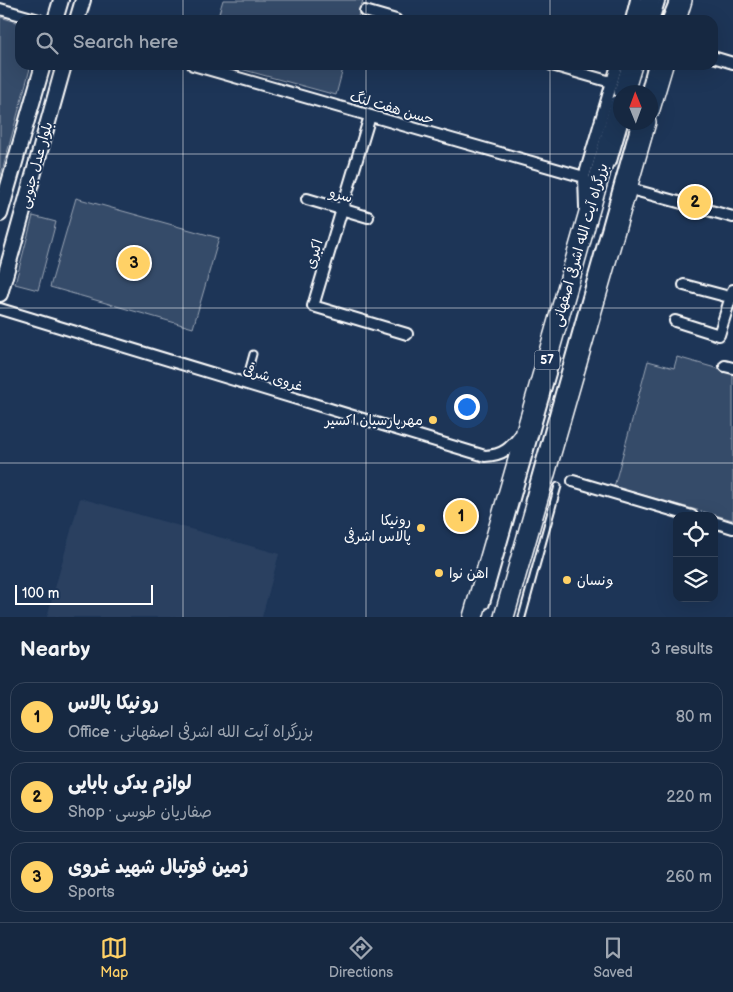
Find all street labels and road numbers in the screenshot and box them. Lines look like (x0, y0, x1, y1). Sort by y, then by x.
street label: حسن هفت لنگ (348, 88, 436, 128)
street label: بلوار عدل جنوبی (15, 120, 57, 211)
street label: بزرگراه آیت الله اشرفی اصفهانی (548, 161, 611, 329)
street label: سرو (326, 183, 355, 207)
street label: اکبری (301, 237, 327, 271)
road number: 57 (534, 350, 560, 370)
street label: غروی شرقی (241, 361, 305, 395)

